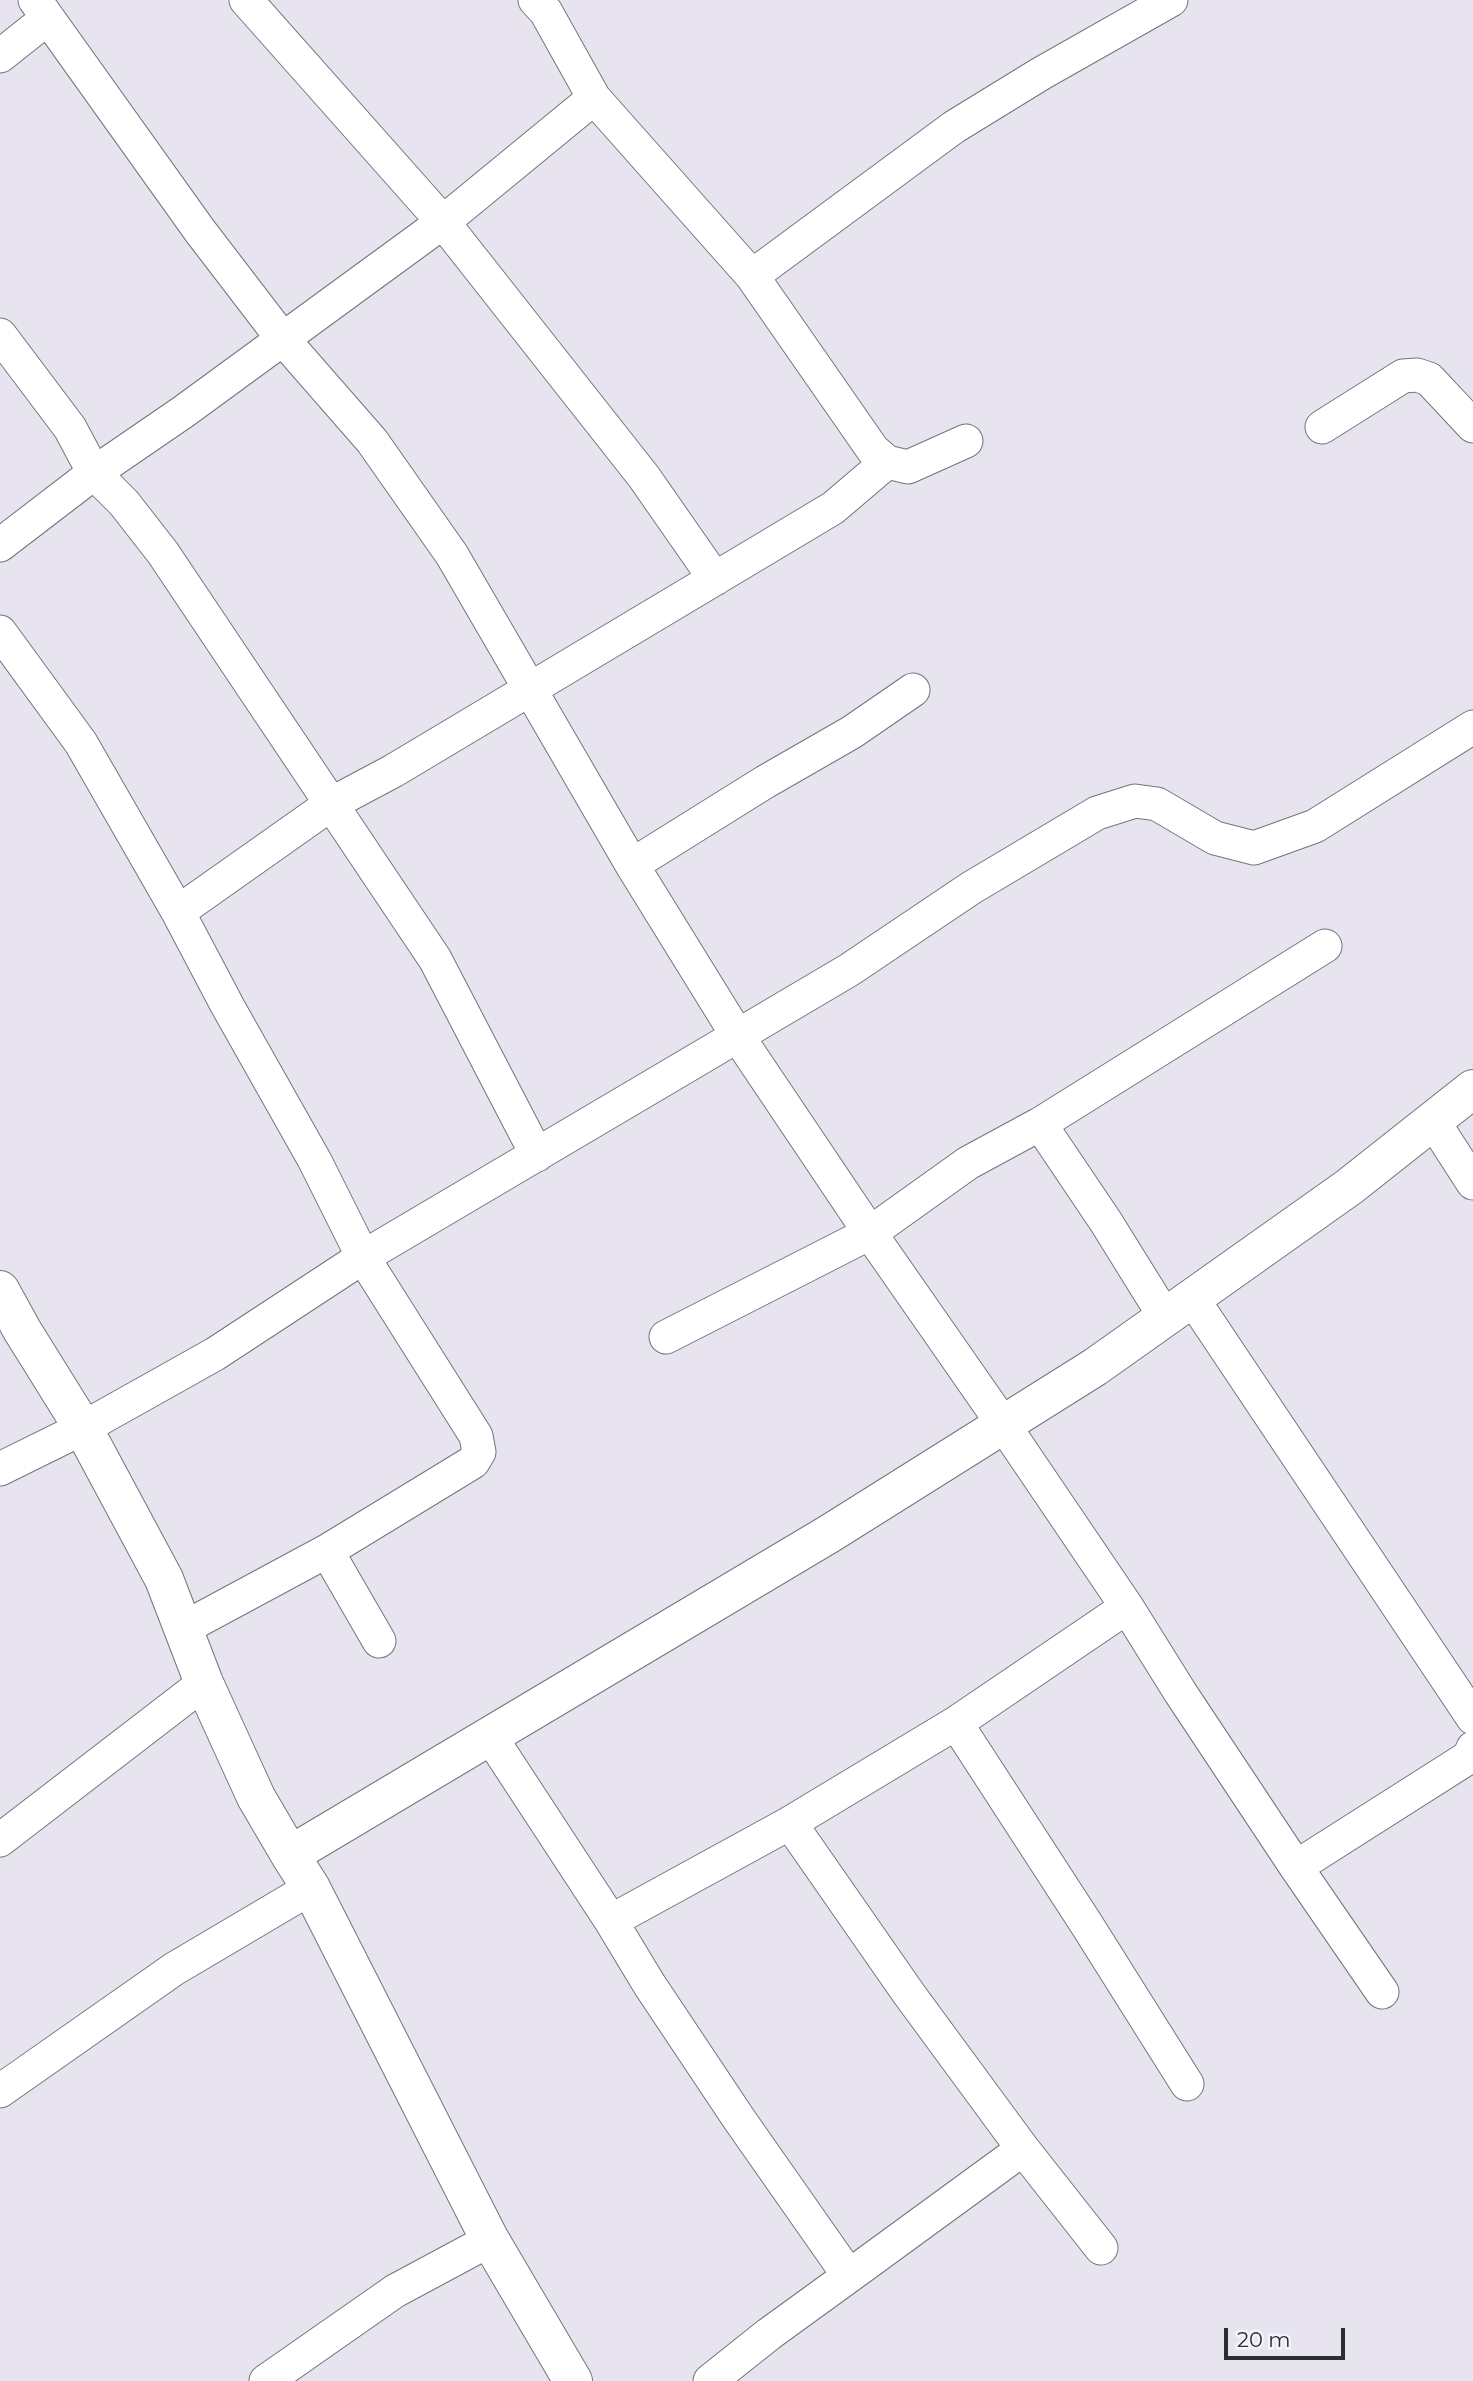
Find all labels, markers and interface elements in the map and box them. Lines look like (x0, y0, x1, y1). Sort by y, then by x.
scale bar (1228, 2314, 1349, 2358)
text: 20 m (1237, 2327, 1291, 2352)

